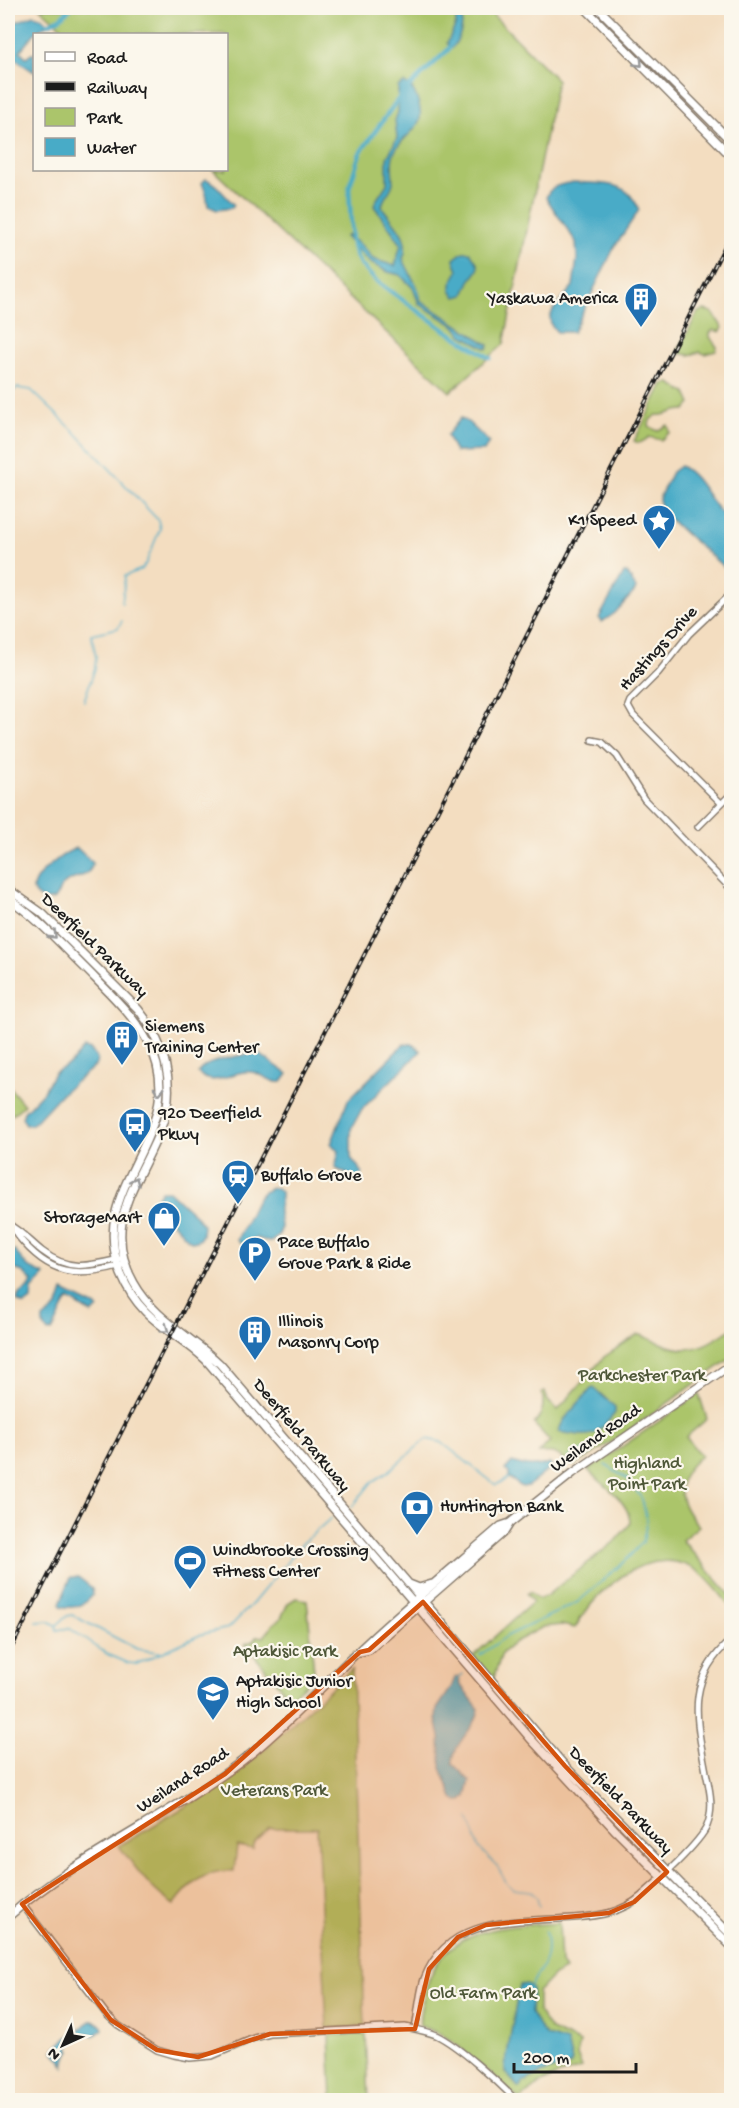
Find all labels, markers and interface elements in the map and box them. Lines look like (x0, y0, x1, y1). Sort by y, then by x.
legend (33, 33, 228, 171)
text: Road (87, 49, 128, 70)
one-way arrow (632, 57, 643, 67)
text: Railway (87, 79, 147, 100)
text: Park (86, 109, 123, 130)
text: Water (87, 139, 137, 160)
building icon: Yaskawa America (623, 281, 659, 328)
place label: Yaskawa America (486, 289, 619, 310)
place icon: K1 Speed (641, 503, 677, 550)
place label: K1 Speed (568, 511, 637, 532)
street label: Hastings Drive (615, 602, 703, 696)
street label: Deerfield Parkway (35, 889, 152, 1003)
one-way arrow (45, 928, 56, 939)
place label: Siemens Training Center (144, 1017, 260, 1059)
building icon: Siemens Training Center (104, 1019, 140, 1066)
one-way arrow (153, 1087, 165, 1096)
place label: 920 Deerfield Pkwy (157, 1104, 262, 1146)
bus stop icon: 920 Deerfield Pkwy (117, 1106, 153, 1153)
station icon: Buffalo Grove (220, 1158, 256, 1205)
place label: Buffalo Grove (260, 1166, 362, 1187)
one-way arrow (128, 1177, 140, 1188)
shop icon: StorageMart (146, 1200, 182, 1247)
place label: StorageMart (44, 1208, 143, 1229)
place label: Pace Buffalo Grove Park & Ride (277, 1233, 412, 1275)
parking icon: Pace Buffalo Grove Park & Ride (237, 1235, 273, 1282)
place label: Illinois Masonry Corp (278, 1312, 379, 1354)
building icon: Illinois Masonry Corp (237, 1314, 273, 1361)
one-way arrow (158, 1322, 169, 1333)
park label: Parkchester Park (577, 1366, 708, 1387)
street label: Deerfield Parkway (247, 1374, 355, 1497)
street label: Weiland Road (547, 1399, 646, 1478)
park label: Highland Point Park (607, 1454, 688, 1496)
bank icon: Huntington Bank (399, 1489, 435, 1536)
place label: Huntington Bank (440, 1497, 565, 1518)
place label: Windbrooke Crossing Fitness Center (212, 1541, 369, 1583)
sports icon: Windbrooke Crossing Fitness Center (172, 1543, 208, 1590)
park label: Aptakisic Park (233, 1642, 339, 1663)
place label: Aptakisic Junior High School (236, 1672, 353, 1714)
school or university icon: Aptakisic Junior High School (195, 1674, 231, 1721)
street label: Deerfield Parkway (563, 1742, 677, 1859)
street label: Weiland Road (133, 1743, 234, 1818)
park label: Veterans Park (220, 1781, 329, 1802)
park label: Old Farm Park (430, 1984, 538, 2005)
north arrow (33, 2015, 93, 2075)
scale bar (514, 2036, 636, 2074)
text: N (44, 2042, 65, 2064)
text: 200 m (523, 2049, 570, 2070)

